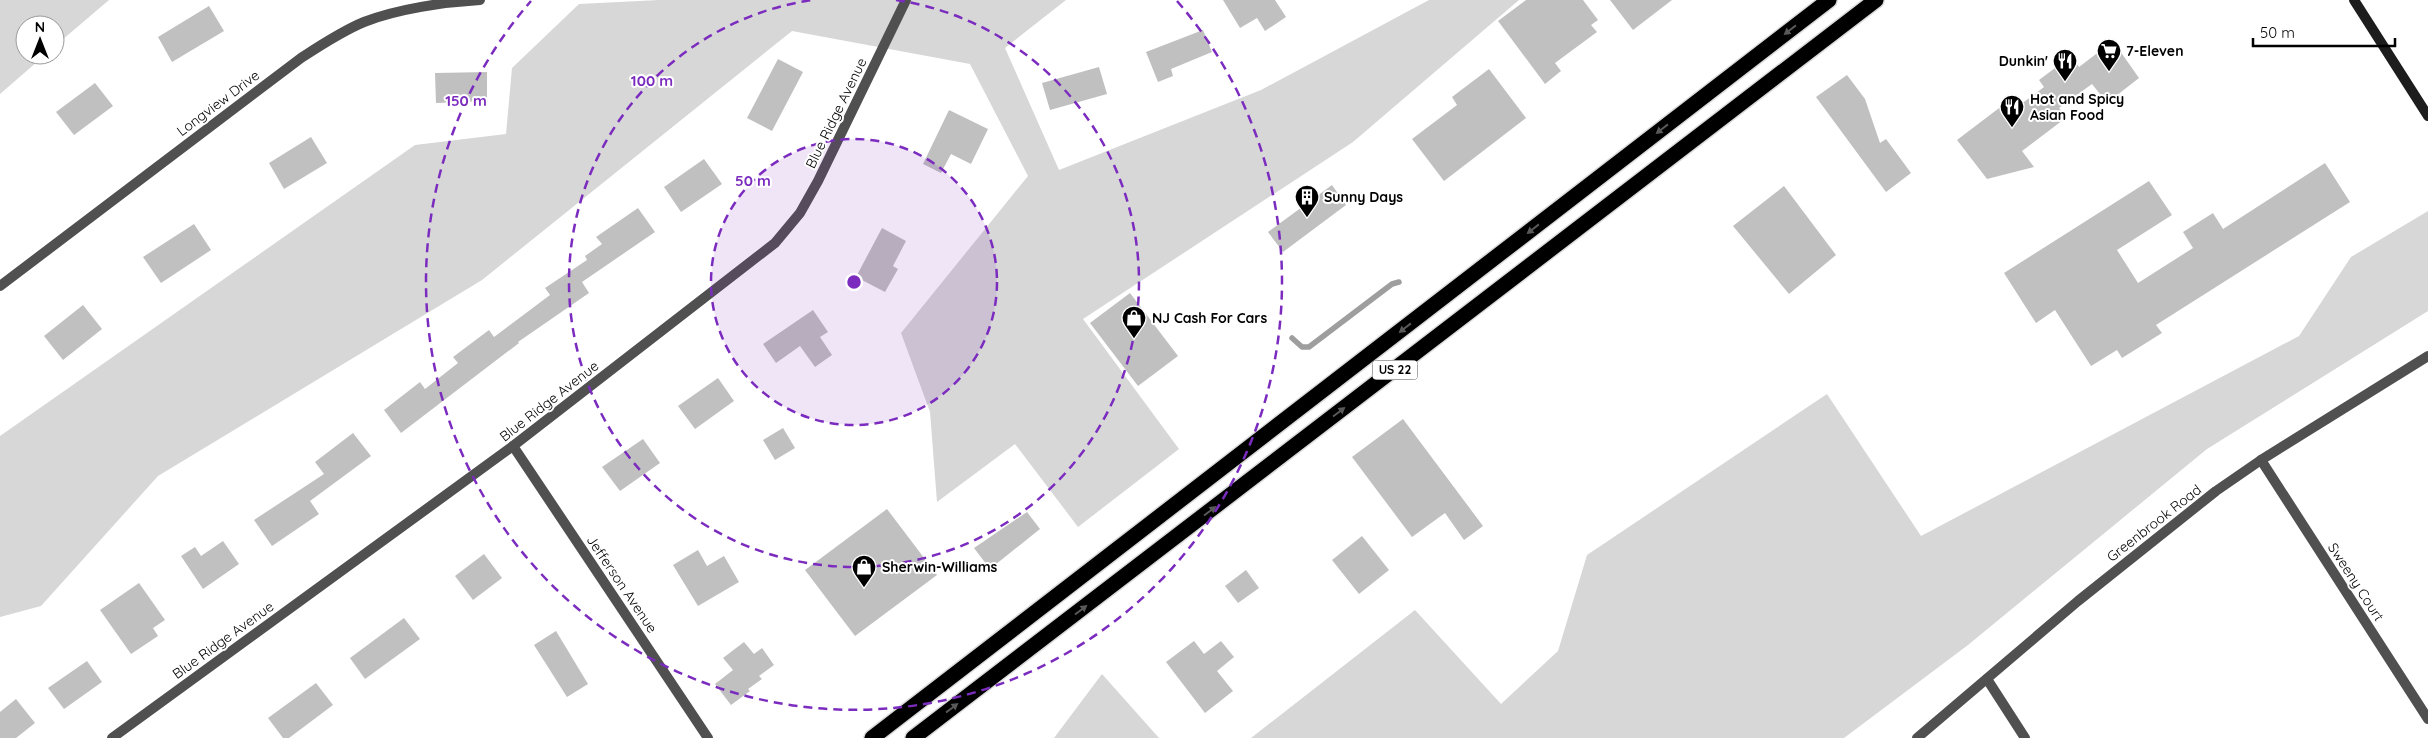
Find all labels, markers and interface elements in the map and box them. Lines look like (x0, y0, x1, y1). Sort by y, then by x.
north arrow (15, 15, 65, 65)
scale bar (2253, 15, 2396, 47)
text: N (35, 18, 45, 36)
text: 50 m (2260, 23, 2295, 42)
one-way arrow (1784, 24, 1797, 35)
supermarket icon: 7-Eleven (2096, 38, 2122, 72)
place label: 7-Eleven (2126, 42, 2183, 60)
restaurant icon: Dunkin' (2052, 48, 2078, 82)
place label: Dunkin' (1999, 52, 2048, 70)
street label: Blue Ridge Avenue (801, 55, 871, 171)
street label: Longview Drive (173, 66, 263, 140)
text: 100 m (631, 71, 673, 90)
place label: Hot and Spicy Asian Food (2030, 90, 2124, 124)
text: 150 m (445, 91, 487, 110)
restaurant icon: Hot and Spicy Asian Food (1999, 94, 2025, 128)
one-way arrow (1656, 124, 1669, 135)
text: 50 m (735, 171, 771, 190)
building icon: Sunny Days (1294, 184, 1320, 218)
place label: Sunny Days (1324, 188, 1403, 206)
one-way arrow (1527, 223, 1540, 234)
centre of rings (845, 273, 863, 291)
shop icon: NJ Cash For Cars (1121, 305, 1147, 339)
place label: NJ Cash For Cars (1152, 309, 1267, 327)
one-way arrow (1399, 323, 1412, 334)
street label: Blue Ridge Avenue (496, 357, 602, 445)
road number: US 22 (1372, 360, 1418, 380)
one-way arrow (1332, 407, 1345, 418)
street label: Greenbrook Road (2103, 480, 2205, 566)
one-way arrow (1203, 506, 1216, 517)
street label: Jefferson Avenue (583, 532, 661, 636)
street label: Sweeny Court (2324, 539, 2388, 625)
shop icon: Sherwin-Williams (851, 554, 877, 588)
place label: Sherwin-Williams (882, 558, 998, 576)
street label: Blue Ridge Avenue (169, 597, 277, 683)
one-way arrow (1074, 605, 1088, 615)
one-way arrow (945, 703, 958, 714)

